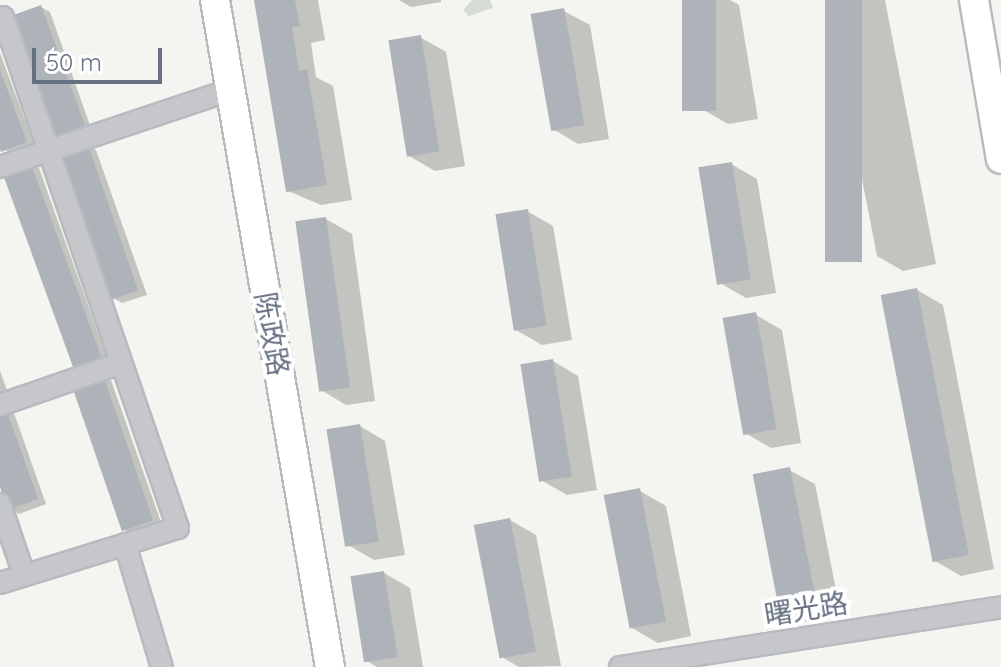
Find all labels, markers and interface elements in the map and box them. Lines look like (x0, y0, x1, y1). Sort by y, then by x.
scale bar (36, 32, 166, 82)
text: 50 m (46, 47, 102, 77)
street label: 陈政路 (248, 290, 296, 378)
street label: 曙光路 (762, 586, 850, 632)

